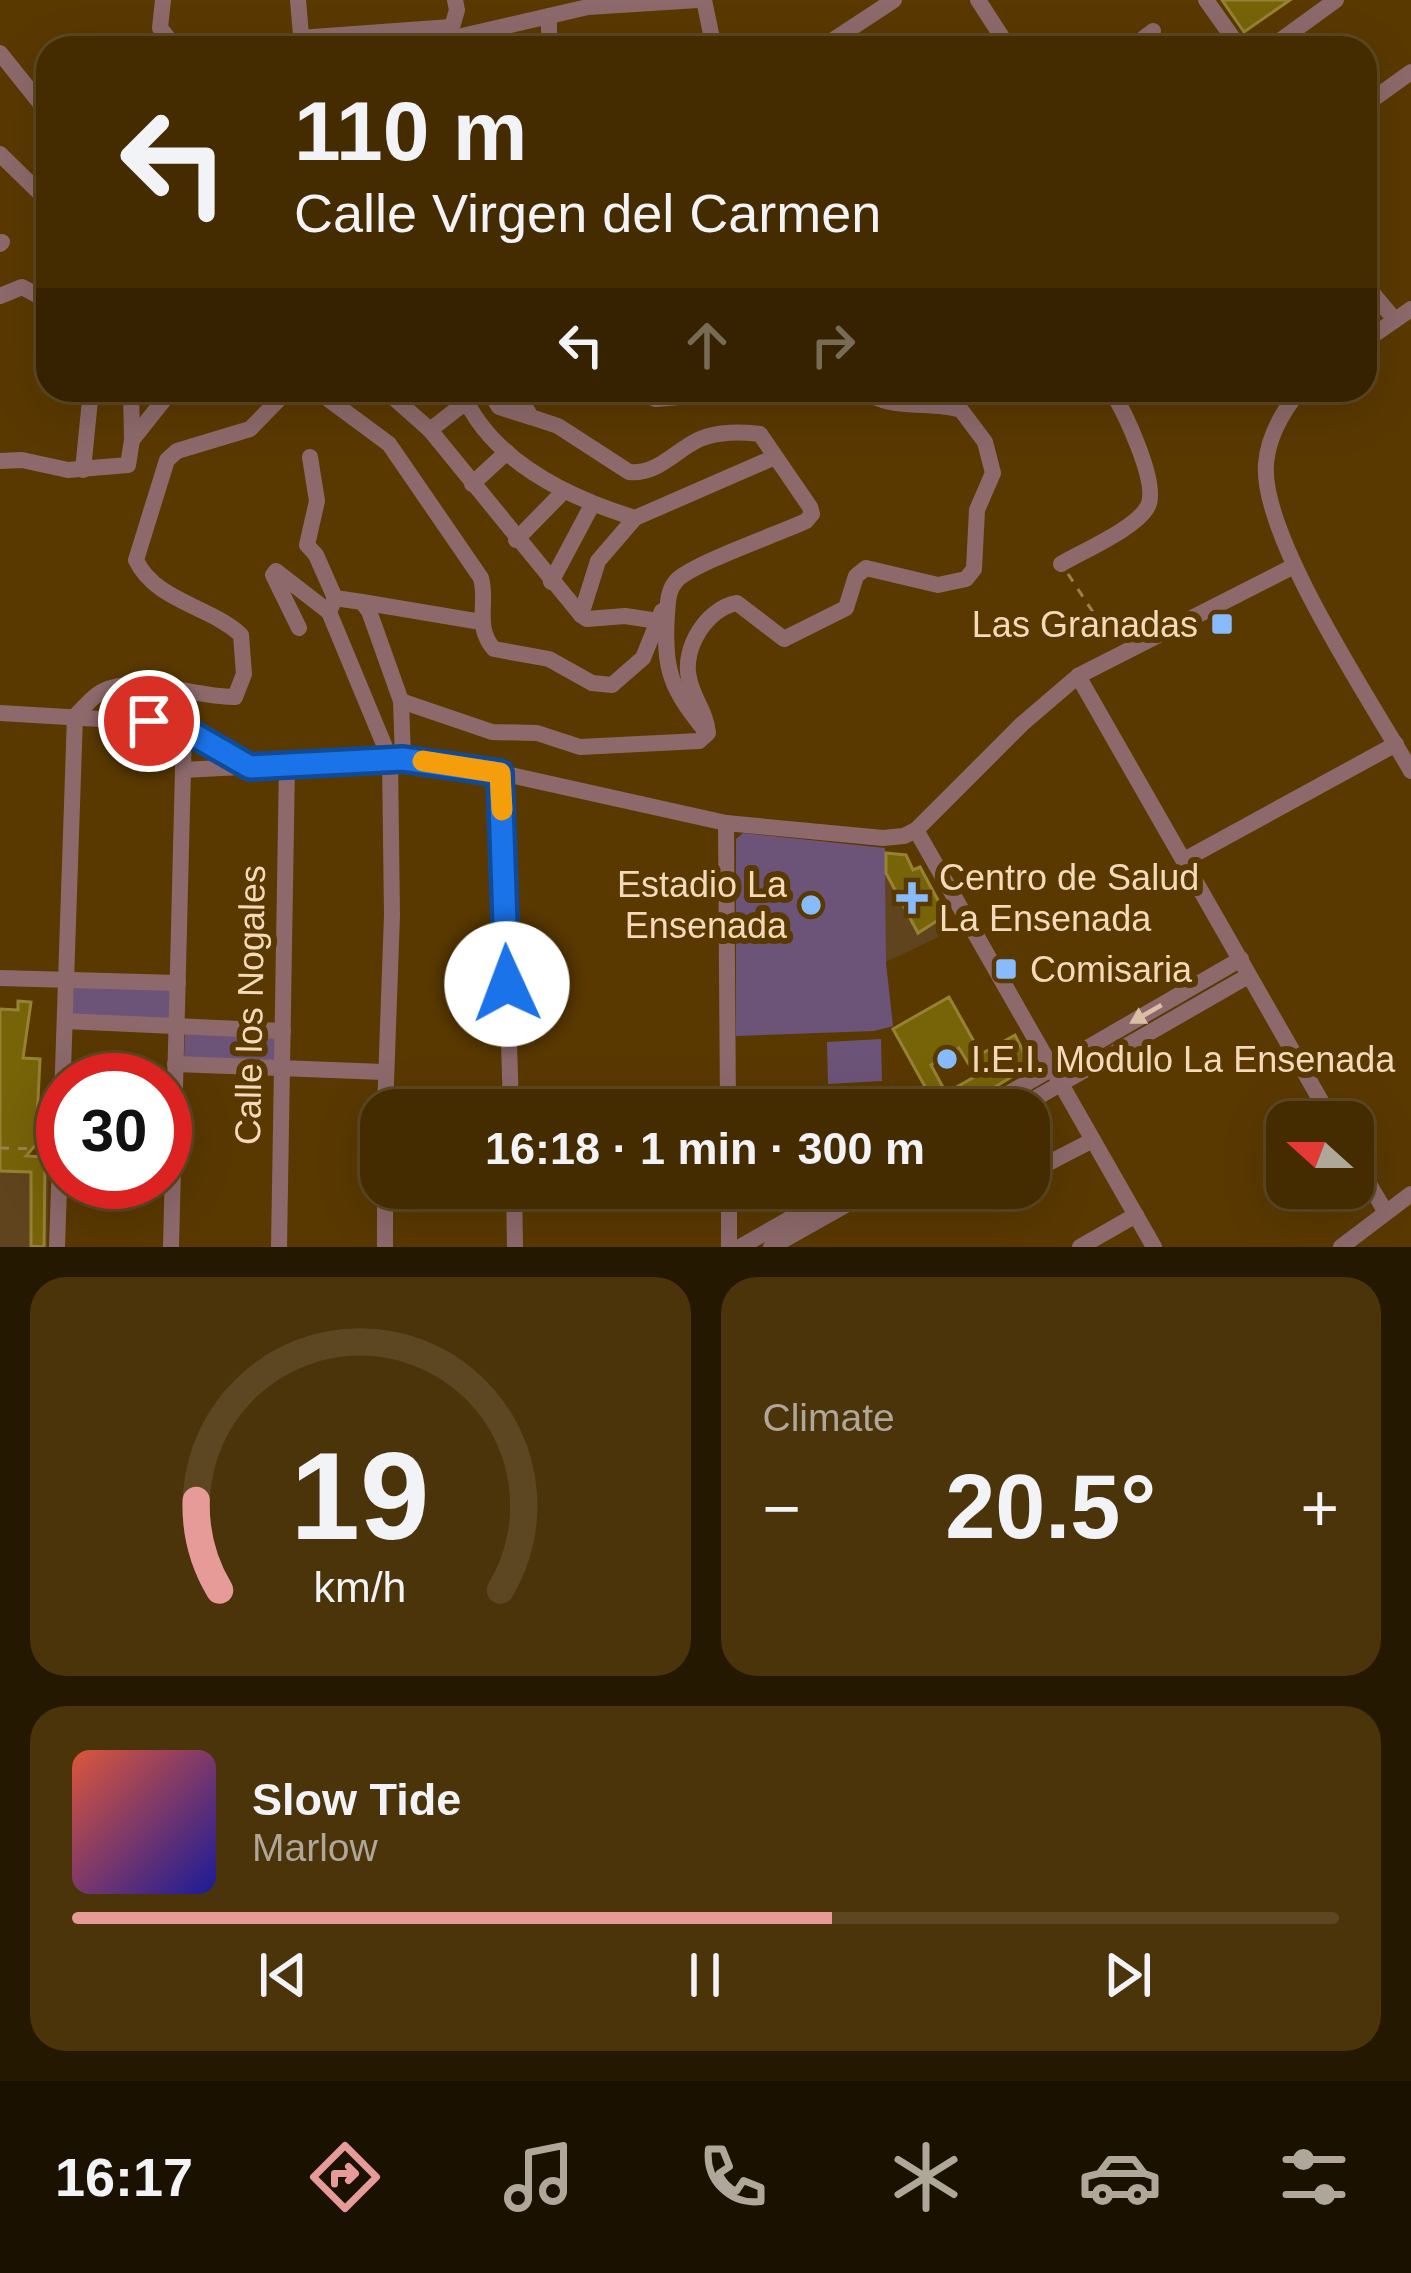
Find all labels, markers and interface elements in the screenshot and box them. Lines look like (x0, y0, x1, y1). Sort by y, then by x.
icon: left (96, 84, 252, 240)
text: 110 m (294, 84, 528, 178)
text: Calle Virgen del Carmen (294, 183, 881, 243)
icon: left (548, 312, 614, 378)
icon: ahead (674, 312, 740, 378)
icon: right (800, 312, 866, 378)
place label: Las Granadas (972, 604, 1198, 645)
marker: Las Granadas (1209, 611, 1235, 637)
pin (98, 670, 200, 772)
icon: arrive (116, 688, 182, 754)
place label: Centro de Salud La Ensenada (939, 857, 1199, 939)
place label: Estadio La Ensenada (617, 864, 788, 946)
street label: Calle los Nogales (227, 865, 273, 1145)
marker: Centro de Salud La Ensenada (896, 882, 928, 914)
marker: Estadio La Ensenada (798, 892, 824, 918)
position arrow (444, 921, 570, 1047)
place label: Comisaria (1030, 949, 1193, 990)
marker: Comisaria (993, 956, 1019, 982)
one-way arrow (1130, 1003, 1163, 1024)
place label: I.E.I. Modulo La Ensenada (971, 1039, 1396, 1080)
marker: I.E.I. Modulo La Ensenada (934, 1046, 960, 1072)
speed limit sign: 30 (36, 1053, 192, 1209)
north arrow (1266, 1101, 1374, 1209)
map controls (1266, 1101, 1374, 1209)
text: 16:18 · 1 min · 300 m (485, 1123, 925, 1174)
text: Climate (763, 1396, 895, 1439)
text: 19 (291, 1426, 430, 1565)
text: 20.5° (945, 1457, 1156, 1557)
text: − (763, 1471, 801, 1545)
text: + (1300, 1471, 1339, 1545)
text: km/h (314, 1562, 407, 1610)
text: Slow Tide (252, 1774, 461, 1825)
text: Marlow (252, 1826, 378, 1869)
icon: previous (250, 1942, 316, 2008)
icon: pause (672, 1942, 738, 2008)
icon: next (1095, 1942, 1161, 2008)
icon: directions (303, 2135, 387, 2219)
icon: music (497, 2135, 581, 2219)
icon: phone (691, 2135, 775, 2219)
icon: climate (884, 2135, 968, 2219)
icon: car (1078, 2135, 1162, 2219)
icon: filters (1272, 2135, 1356, 2219)
text: 16:17 (55, 2147, 193, 2207)

